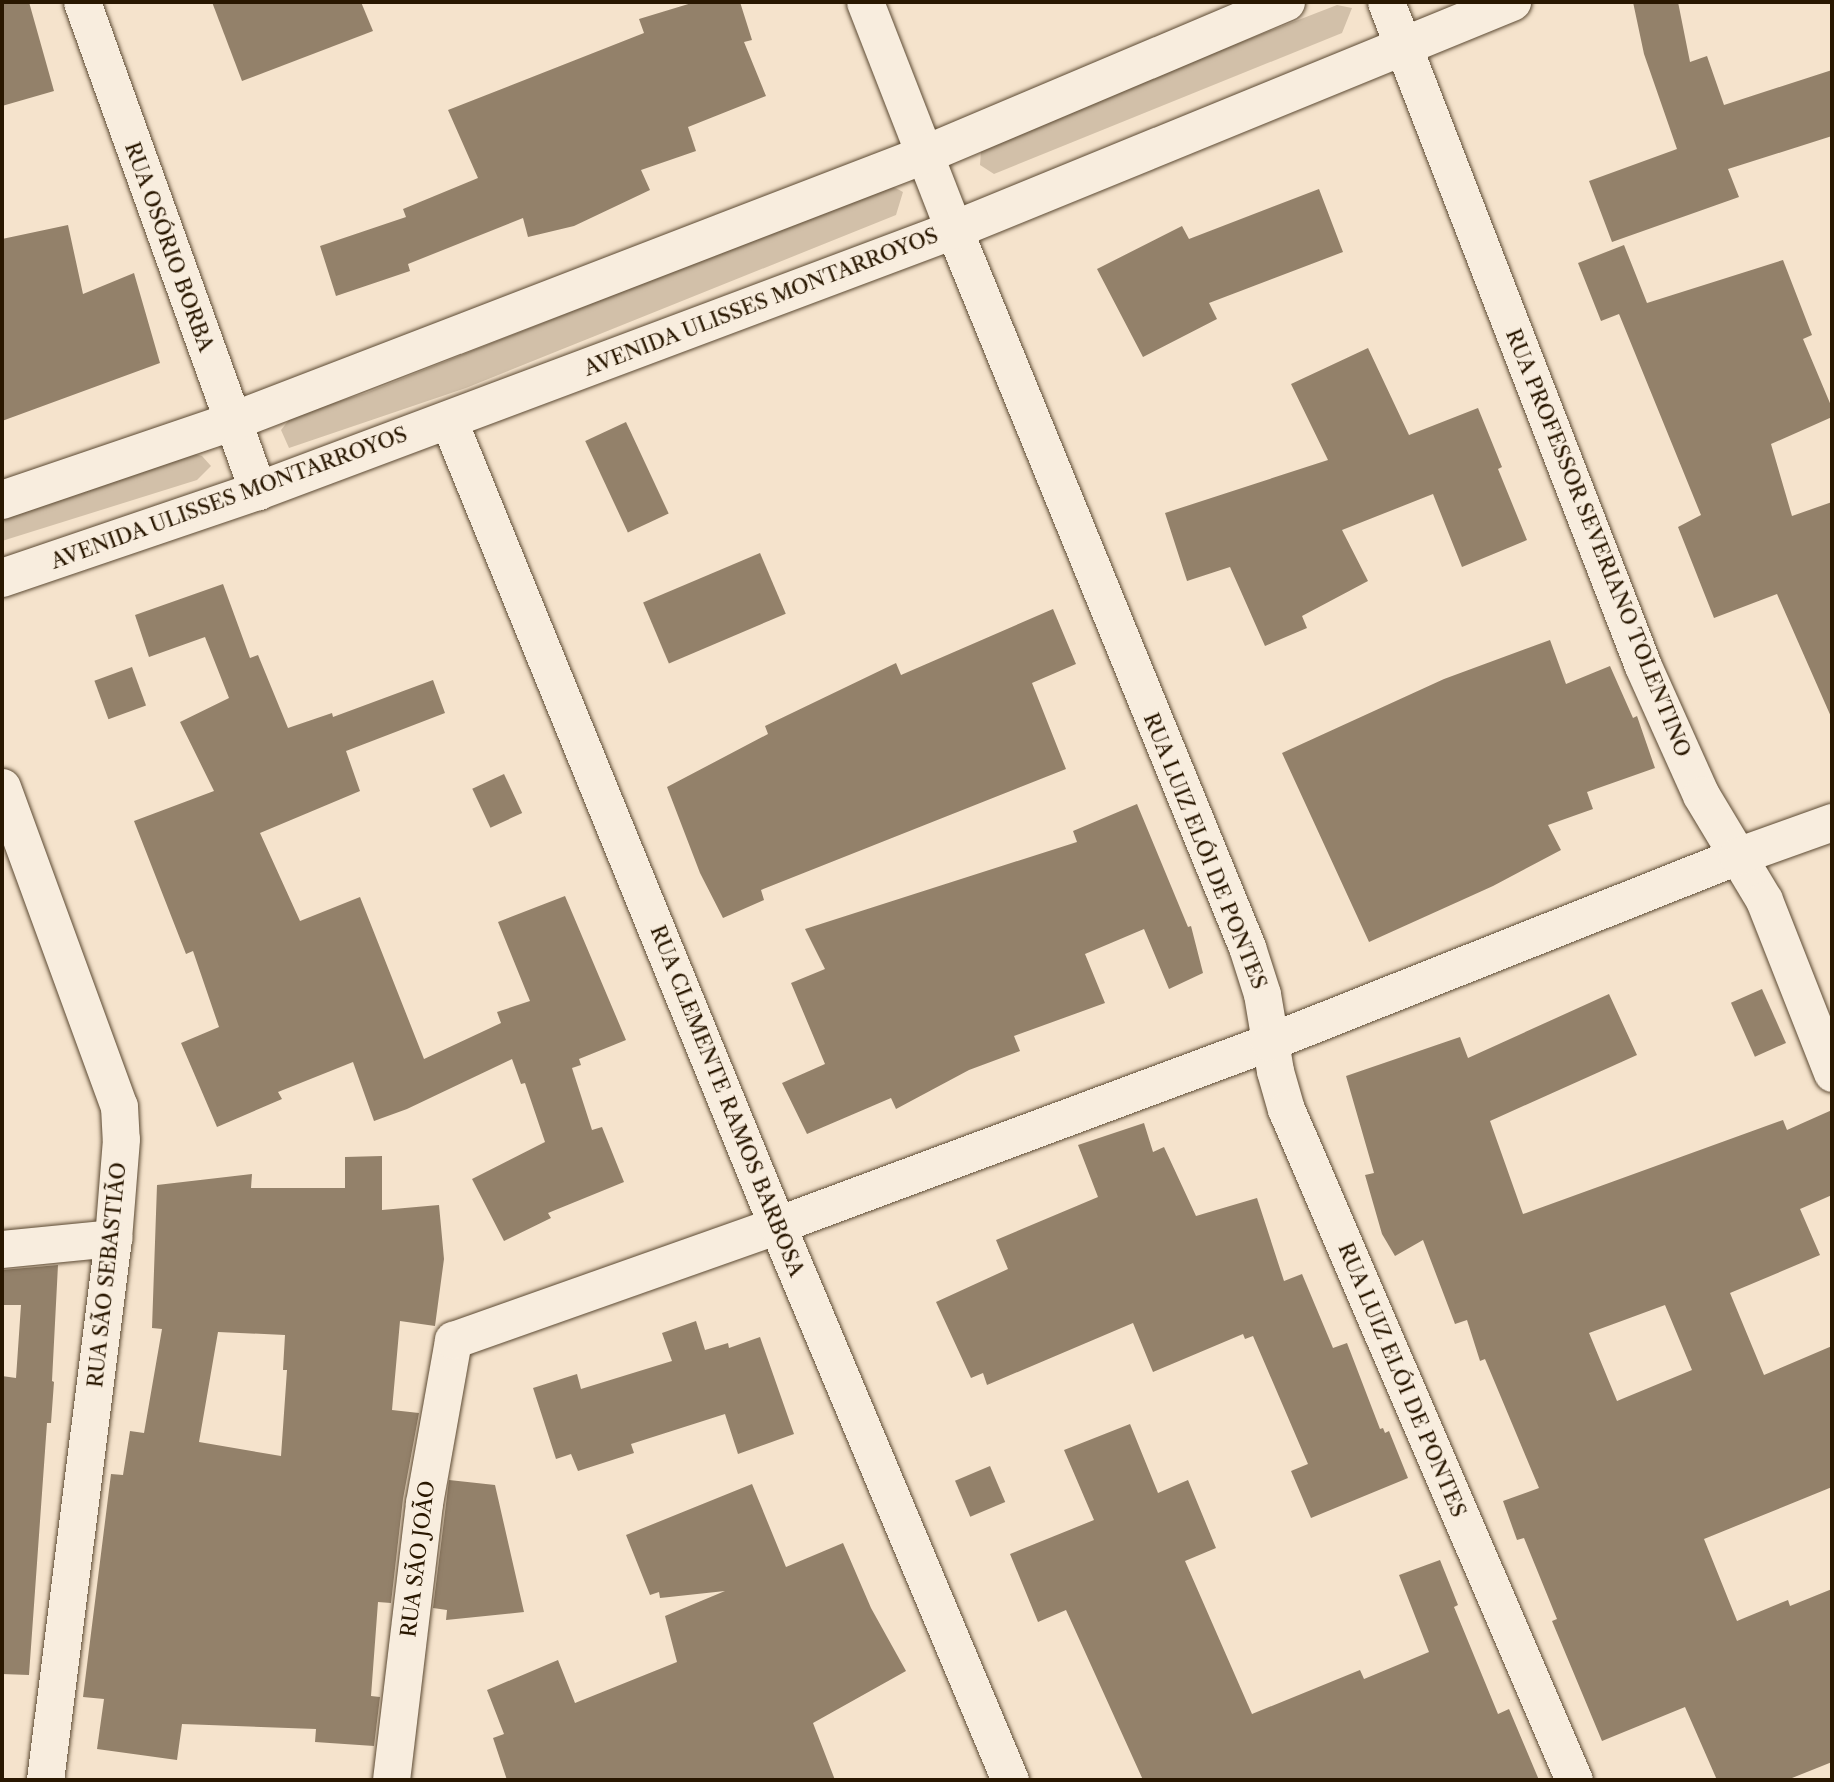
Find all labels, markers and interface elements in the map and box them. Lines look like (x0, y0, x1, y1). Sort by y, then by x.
street label: RUA OSÓRIO BORBA (119, 138, 219, 356)
street label: AVENIDA ULISSES MONTARROYOS (580, 222, 942, 382)
street label: RUA PROFESSOR SEVERIANO TOLENTINO (1500, 324, 1696, 762)
street label: AVENIDA ULISSES MONTARROYOS (47, 421, 411, 575)
street label: RUA LUIZ ELÓI DE PONTES (1138, 709, 1272, 993)
street label: RUA CLEMENTE RAMOS BARBOSA (645, 921, 809, 1281)
street label: RUA SÃO SEBASTIÃO (83, 1161, 131, 1389)
street label: RUA LUIZ ELÓI DE PONTES (1333, 1239, 1471, 1521)
street label: RUA SÃO JOÃO (396, 1479, 440, 1639)

